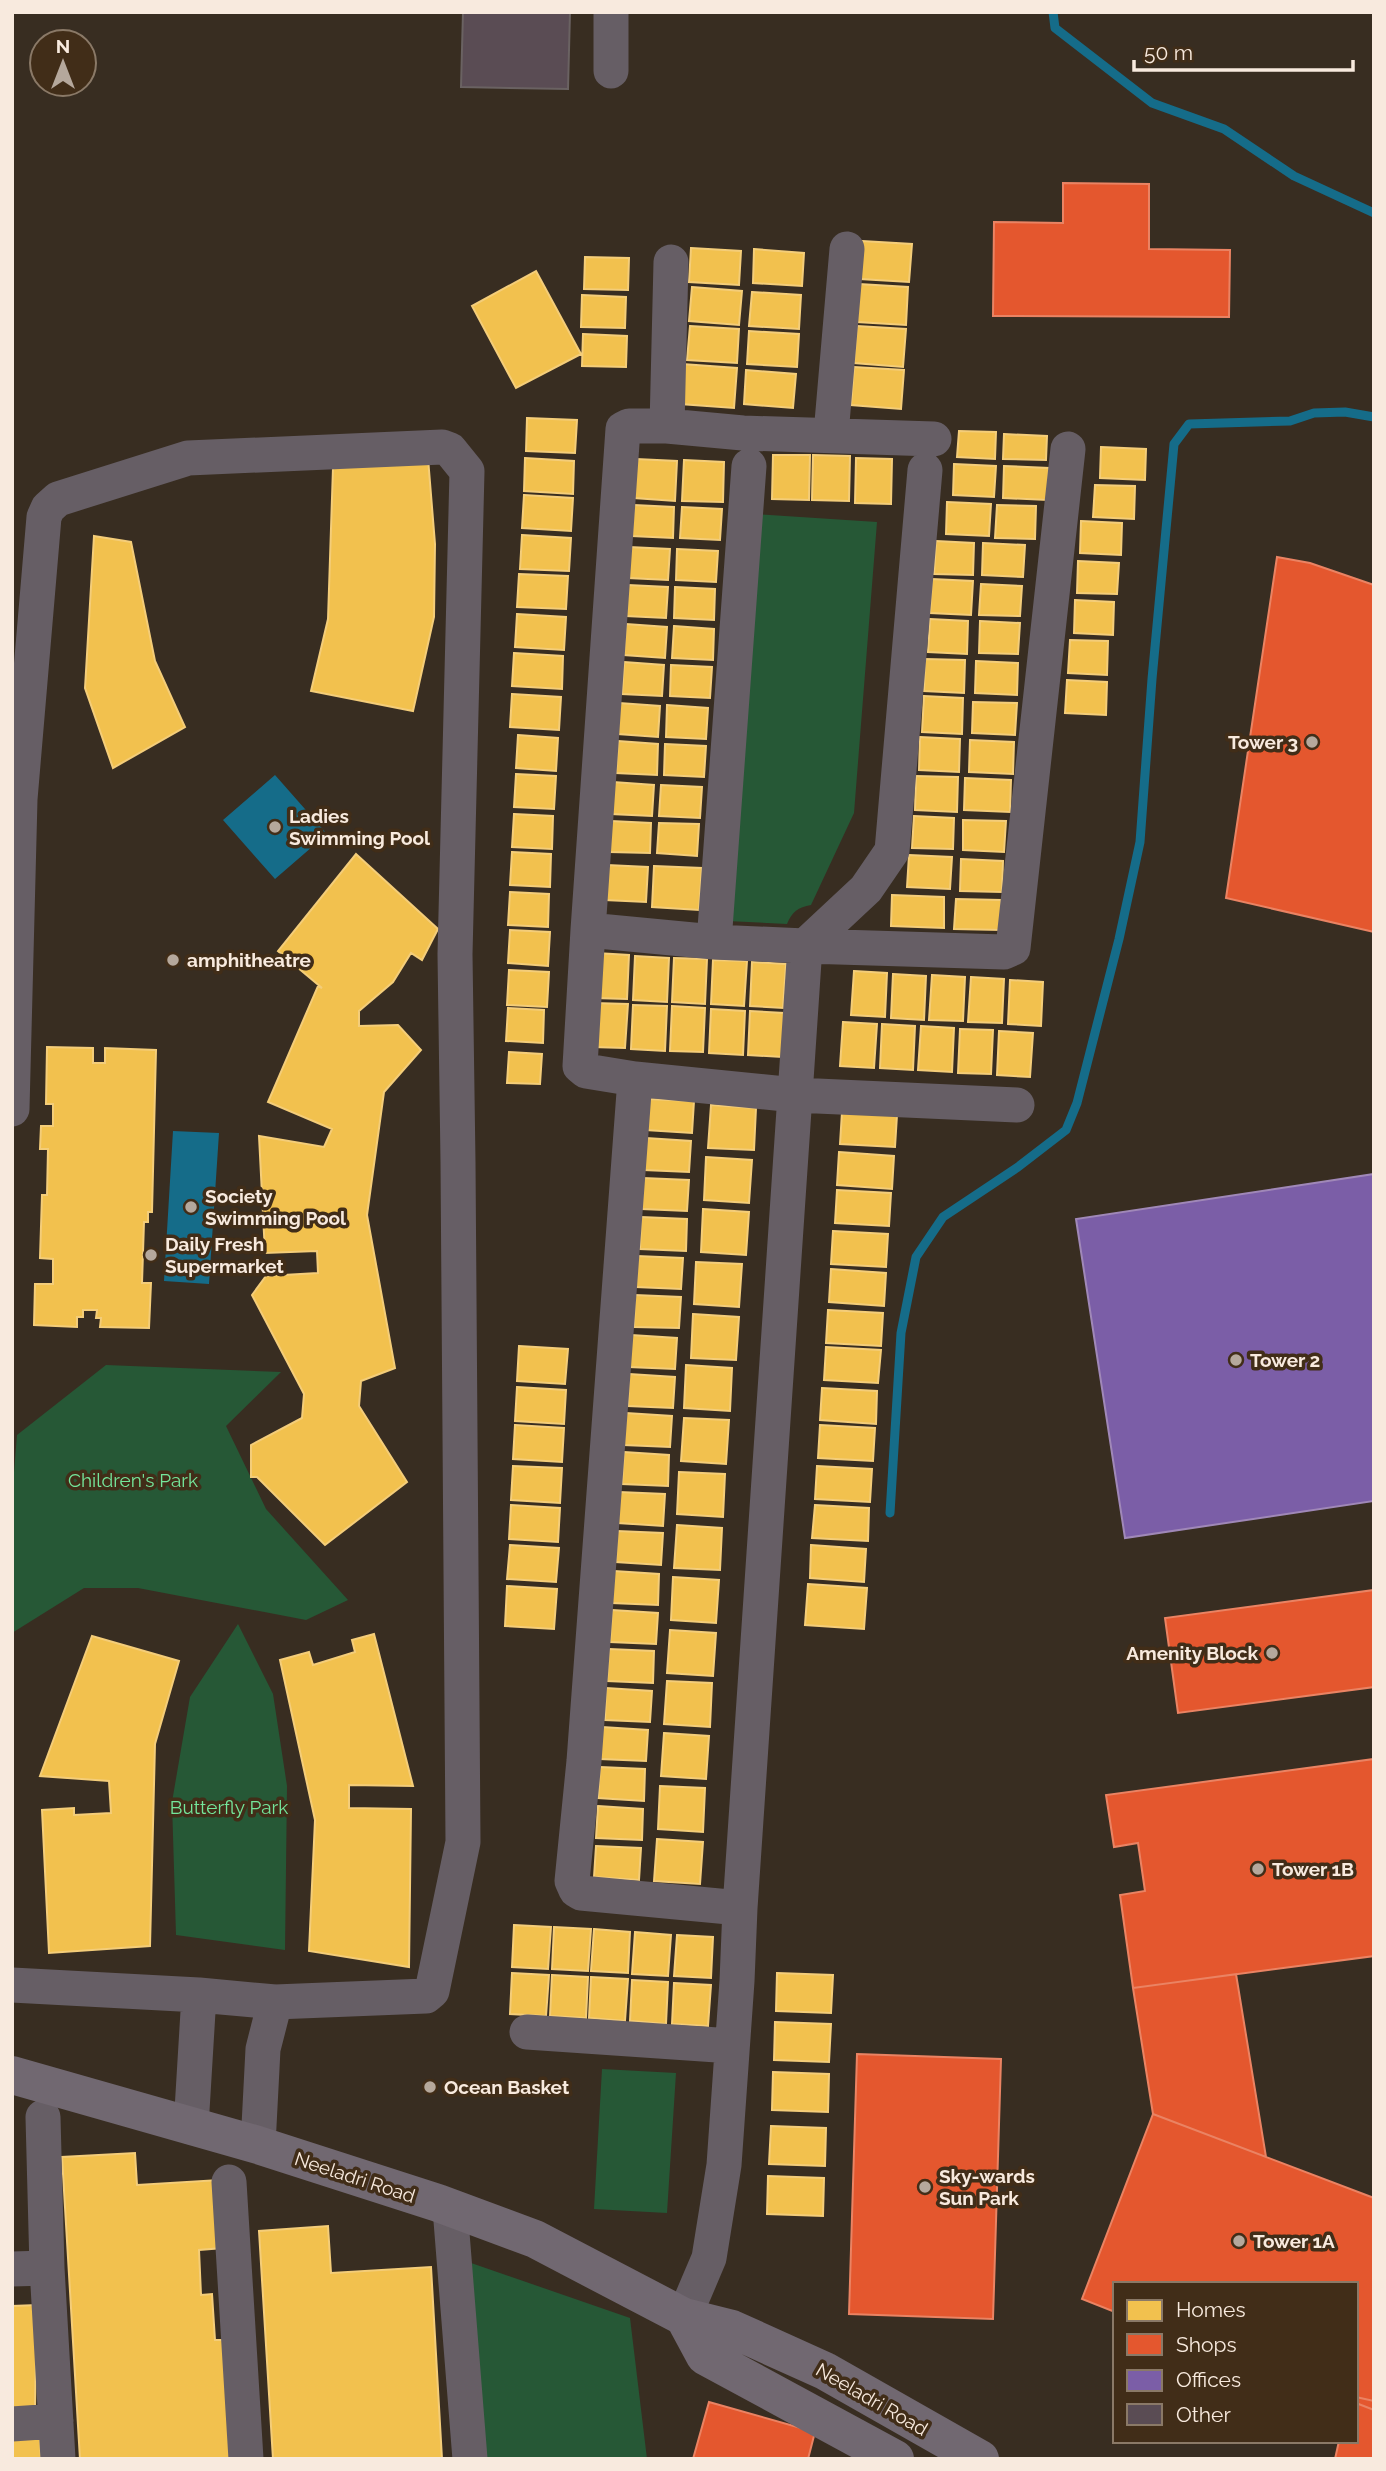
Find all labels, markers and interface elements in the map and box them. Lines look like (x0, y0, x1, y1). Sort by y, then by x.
north arrow (28, 28, 98, 98)
scale bar (1134, 28, 1353, 72)
text: N (56, 35, 70, 57)
text: 50 m (1144, 40, 1193, 65)
place label: Tower 3 (1228, 731, 1298, 753)
marker: Tower 3 (1304, 734, 1320, 750)
place label: Ladies Swimming Pool (289, 805, 431, 849)
marker: Ladies Swimming Pool (267, 819, 283, 835)
place label: amphitheatre (187, 949, 311, 971)
marker: amphitheatre (165, 952, 181, 968)
place label: Society Swimming Pool (205, 1185, 347, 1229)
marker: Society Swimming Pool (183, 1199, 199, 1215)
place label: Daily Fresh Supermarket (165, 1233, 284, 1277)
marker: Daily Fresh Supermarket (143, 1247, 159, 1263)
place label: Tower 2 (1250, 1349, 1320, 1371)
marker: Tower 2 (1228, 1352, 1244, 1368)
park label: Children's Park (68, 1469, 198, 1491)
place label: Amenity Block (1126, 1642, 1258, 1664)
marker: Amenity Block (1264, 1645, 1280, 1661)
park label: Butterfly Park (170, 1796, 288, 1818)
place label: Tower 1B (1272, 1858, 1354, 1880)
marker: Tower 1B (1250, 1861, 1266, 1877)
place label: Ocean Basket (444, 2076, 570, 2098)
marker: Ocean Basket (422, 2079, 438, 2095)
street label: Neeladri Road (292, 2147, 418, 2207)
place label: Sky-wards Sun Park (939, 2165, 1035, 2209)
marker: Sky-wards Sun Park (917, 2179, 933, 2195)
place label: Tower 1A (1253, 2230, 1335, 2252)
marker: Tower 1A (1231, 2233, 1247, 2249)
legend (1113, 2282, 1358, 2443)
text: Homes (1176, 2297, 1246, 2322)
text: Shops (1176, 2332, 1237, 2357)
street label: Neeladri Road (812, 2358, 932, 2440)
text: Offices (1176, 2367, 1241, 2392)
text: Other (1176, 2402, 1231, 2427)

